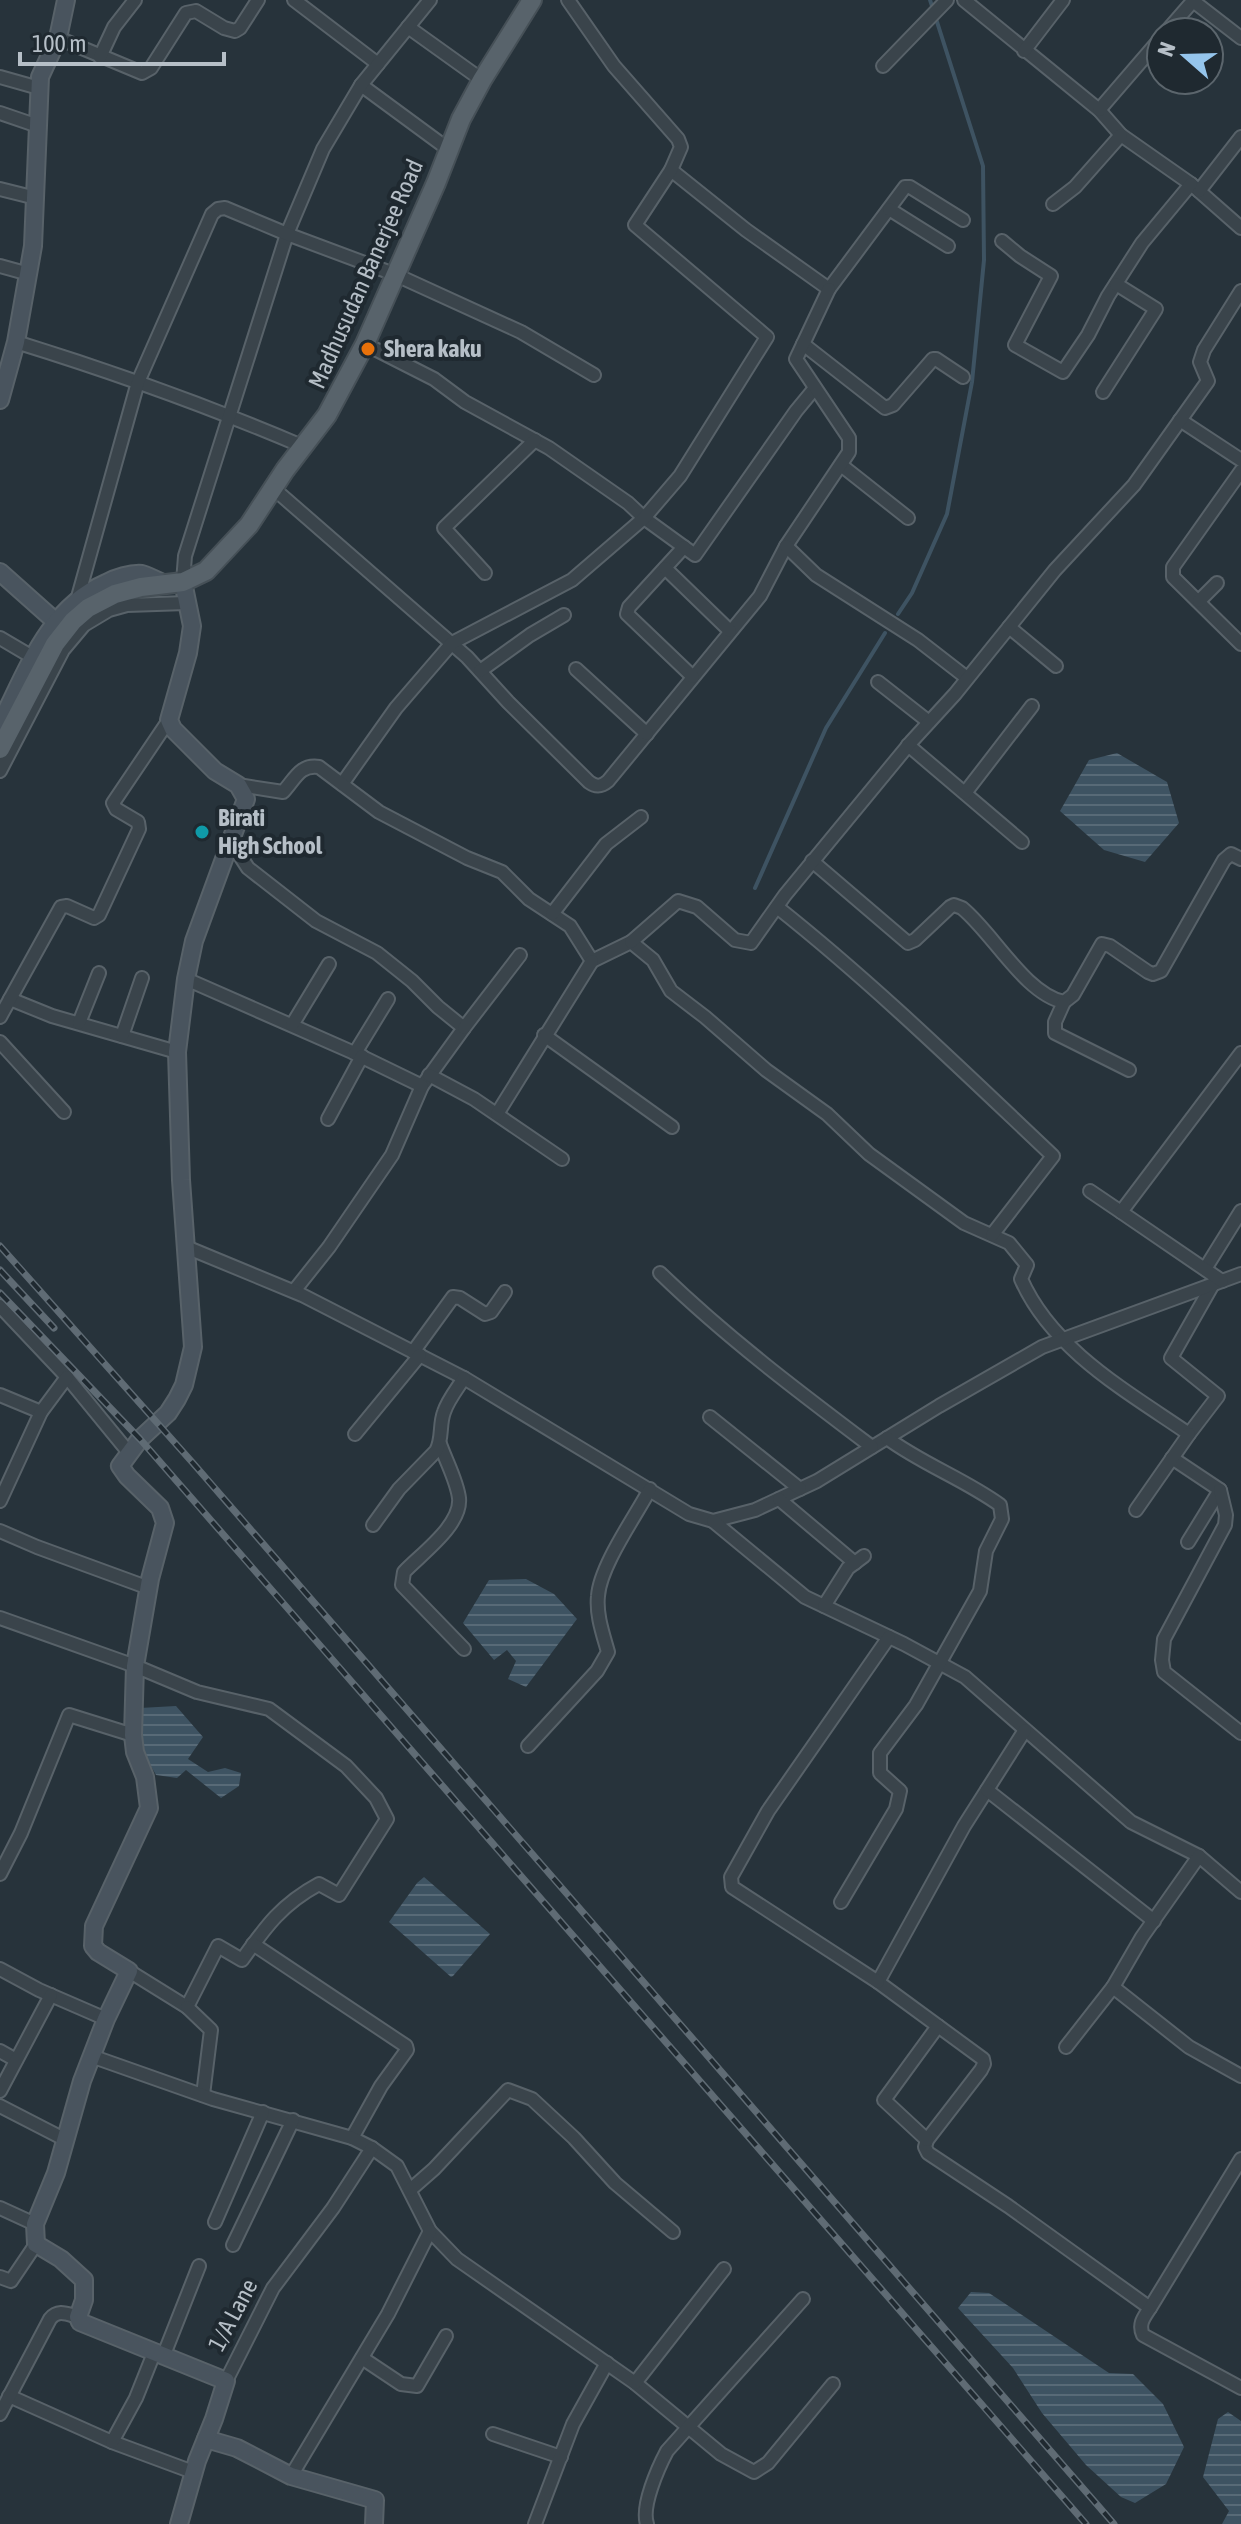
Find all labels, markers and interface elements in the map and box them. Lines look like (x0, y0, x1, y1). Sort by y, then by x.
scale bar (20, 16, 224, 66)
north arrow (1145, 16, 1225, 96)
text: 100 m (32, 30, 86, 57)
text: N (1152, 39, 1181, 60)
street label: Madhusudan Banerjee Road (303, 155, 428, 392)
place label: Shera kaku (384, 335, 482, 362)
marker: Shera kaku (359, 340, 377, 358)
place label: Birati High School (218, 804, 323, 859)
marker: Birati High School (193, 823, 211, 841)
street label: 1/A Lane (202, 2274, 263, 2355)

